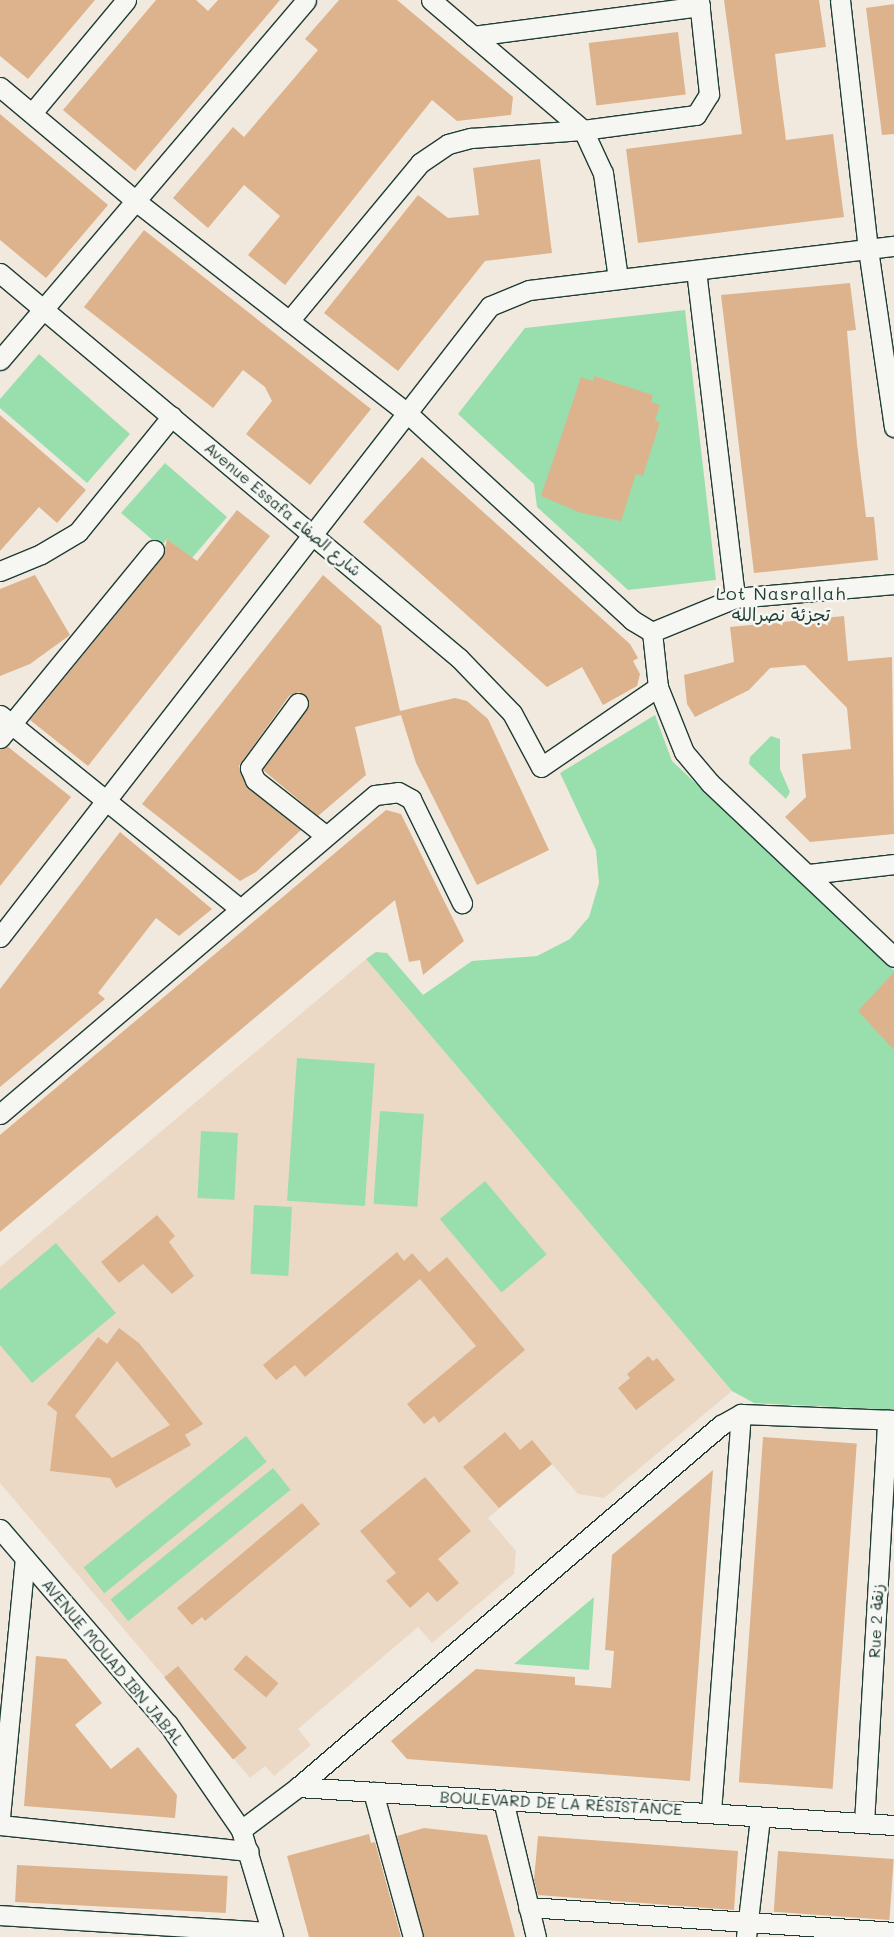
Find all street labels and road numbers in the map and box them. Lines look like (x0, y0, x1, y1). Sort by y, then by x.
street label: Avenue Essafa شارع الصفاء (201, 438, 365, 580)
street label: AVENUE MOUAD IBN JABAL (38, 1575, 188, 1749)
street label: Rue 2 زنقة (864, 1583, 888, 1659)
street label: BOULEVARD DE LA RÉSISTANCE (439, 1787, 683, 1819)

